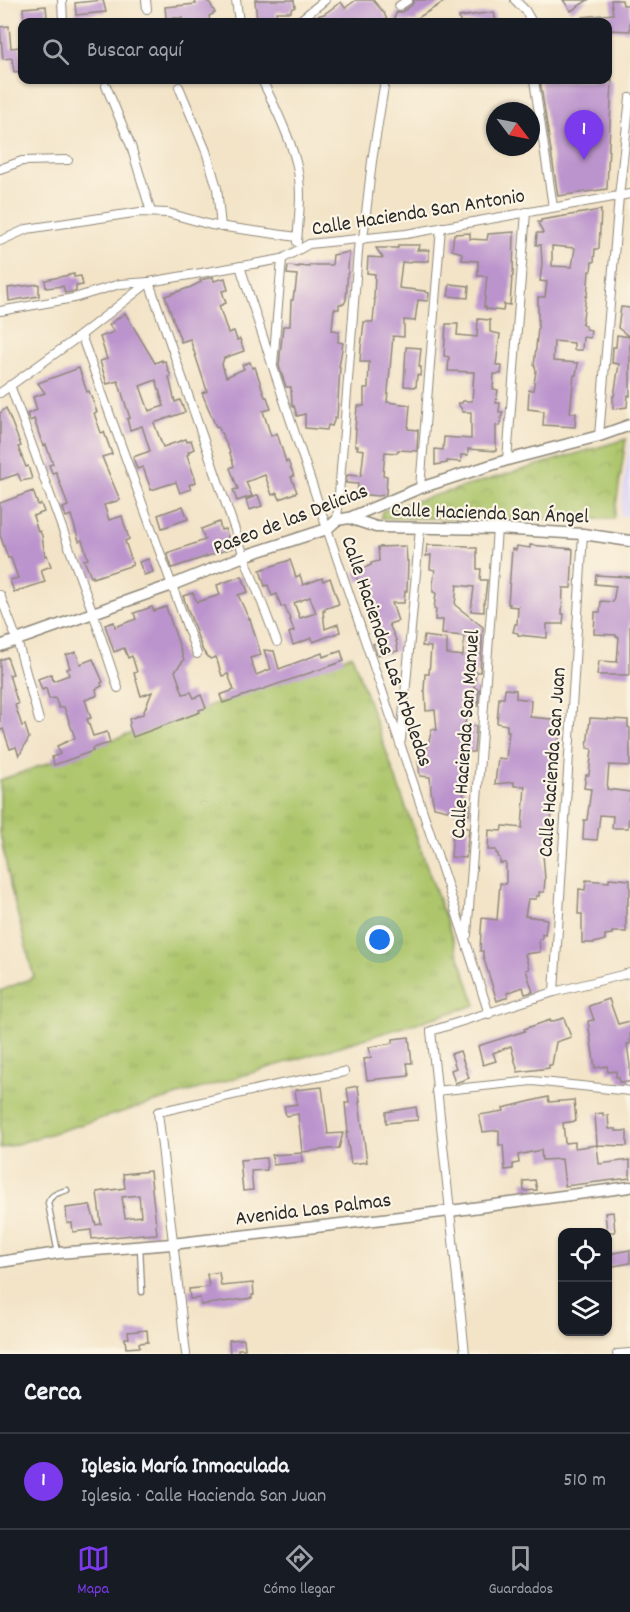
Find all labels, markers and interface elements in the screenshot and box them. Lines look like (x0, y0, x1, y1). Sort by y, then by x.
search box (18, 18, 612, 84)
icon: search (39, 35, 72, 68)
text: Buscar aquí (87, 36, 182, 67)
north arrow (486, 102, 540, 156)
pin: 1 (564, 110, 604, 160)
street label: Calle Hacienda San Antonio (310, 182, 527, 246)
street label: Paseo de las Delicias (209, 477, 373, 564)
street label: Calle Hacienda San Ángel (390, 497, 589, 533)
street label: Calle Haciendas Las Arboledas (332, 533, 439, 771)
street label: Calle Hacienda San Manuel (445, 629, 489, 840)
street label: Calle Hacienda San Juan (532, 666, 576, 858)
your location (365, 925, 394, 954)
street label: Avenida Las Palmas (234, 1187, 393, 1235)
map controls (558, 1228, 612, 1336)
button: locate (558, 1228, 612, 1282)
button: layers (558, 1282, 612, 1336)
text: Cerca (24, 1375, 81, 1412)
text: Iglesia María Inmaculada (81, 1452, 289, 1483)
text: 1 (41, 1467, 46, 1495)
text: 510 m (563, 1467, 606, 1495)
text: Iglesia · Calle Hacienda San Juan (81, 1483, 326, 1511)
tab: Mapa (77, 1542, 110, 1601)
tab: Cómo llegar (263, 1542, 335, 1601)
tab: Guardados (488, 1542, 553, 1601)

